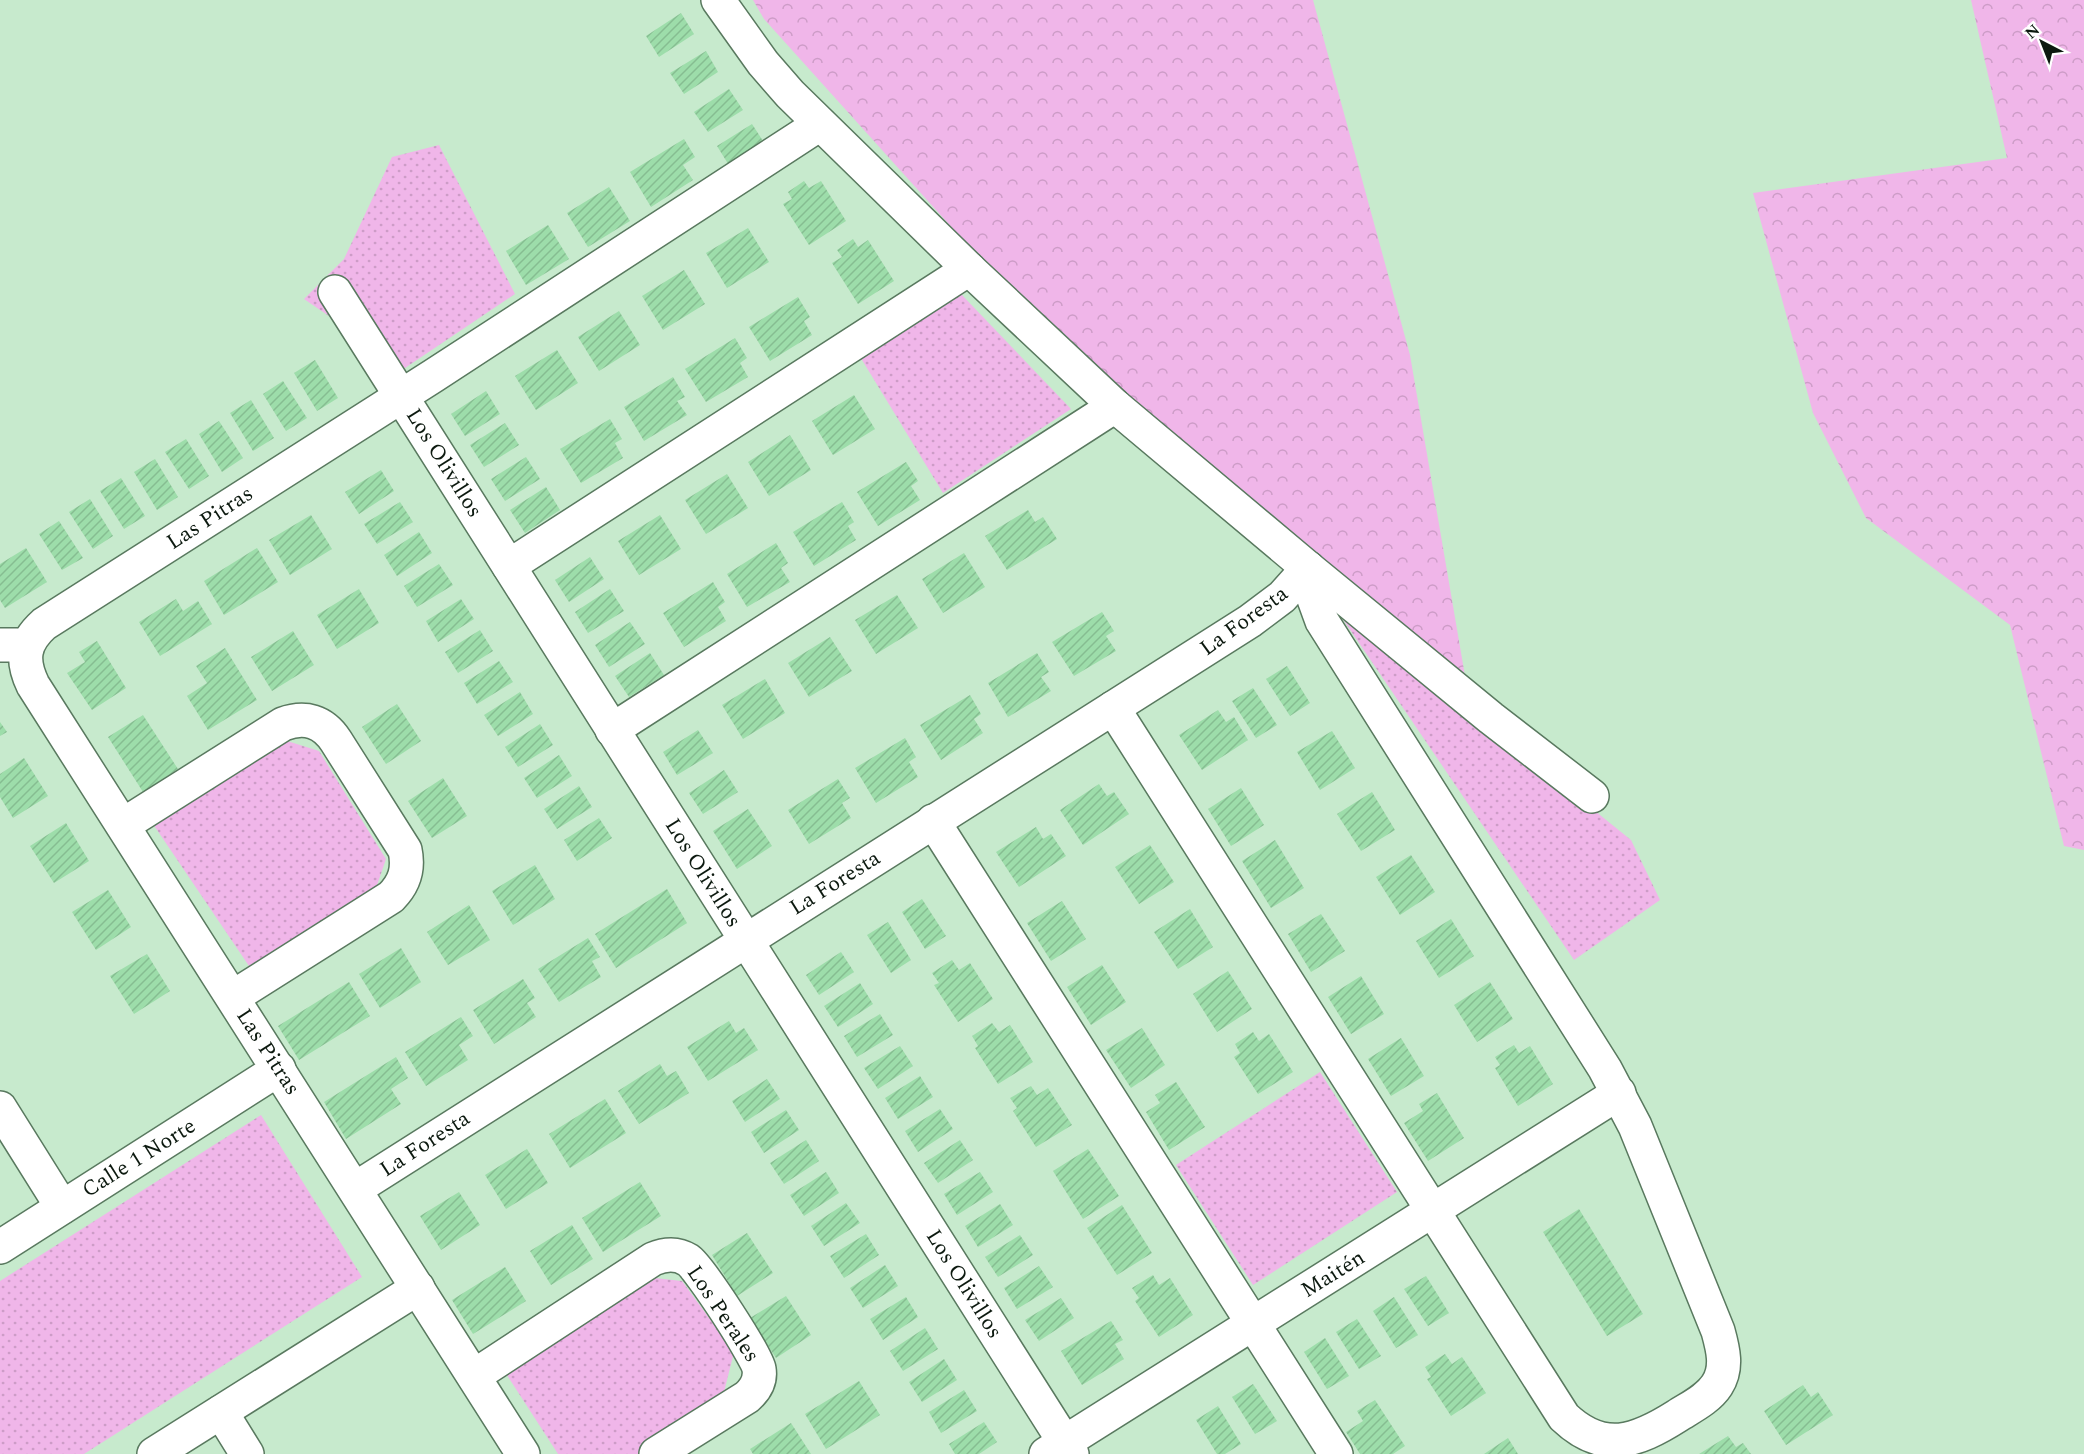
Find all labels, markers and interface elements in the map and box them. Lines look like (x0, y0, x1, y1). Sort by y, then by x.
north arrow (2012, 12, 2072, 72)
text: N (2020, 18, 2046, 45)
street label: Los Olivillos (397, 402, 491, 524)
street label: Las Pitras (160, 478, 260, 558)
street label: La Foresta (1193, 578, 1295, 664)
street label: Los Olivillos (656, 812, 750, 934)
street label: La Foresta (783, 842, 887, 924)
street label: Las Pitras (228, 1002, 308, 1102)
street label: La Foresta (373, 1102, 477, 1186)
street label: Calle 1 Norte (76, 1110, 202, 1206)
street label: Los Olivillos (917, 1223, 1011, 1345)
street label: Maitén (1295, 1241, 1371, 1307)
street label: Los Perales (678, 1259, 768, 1369)

